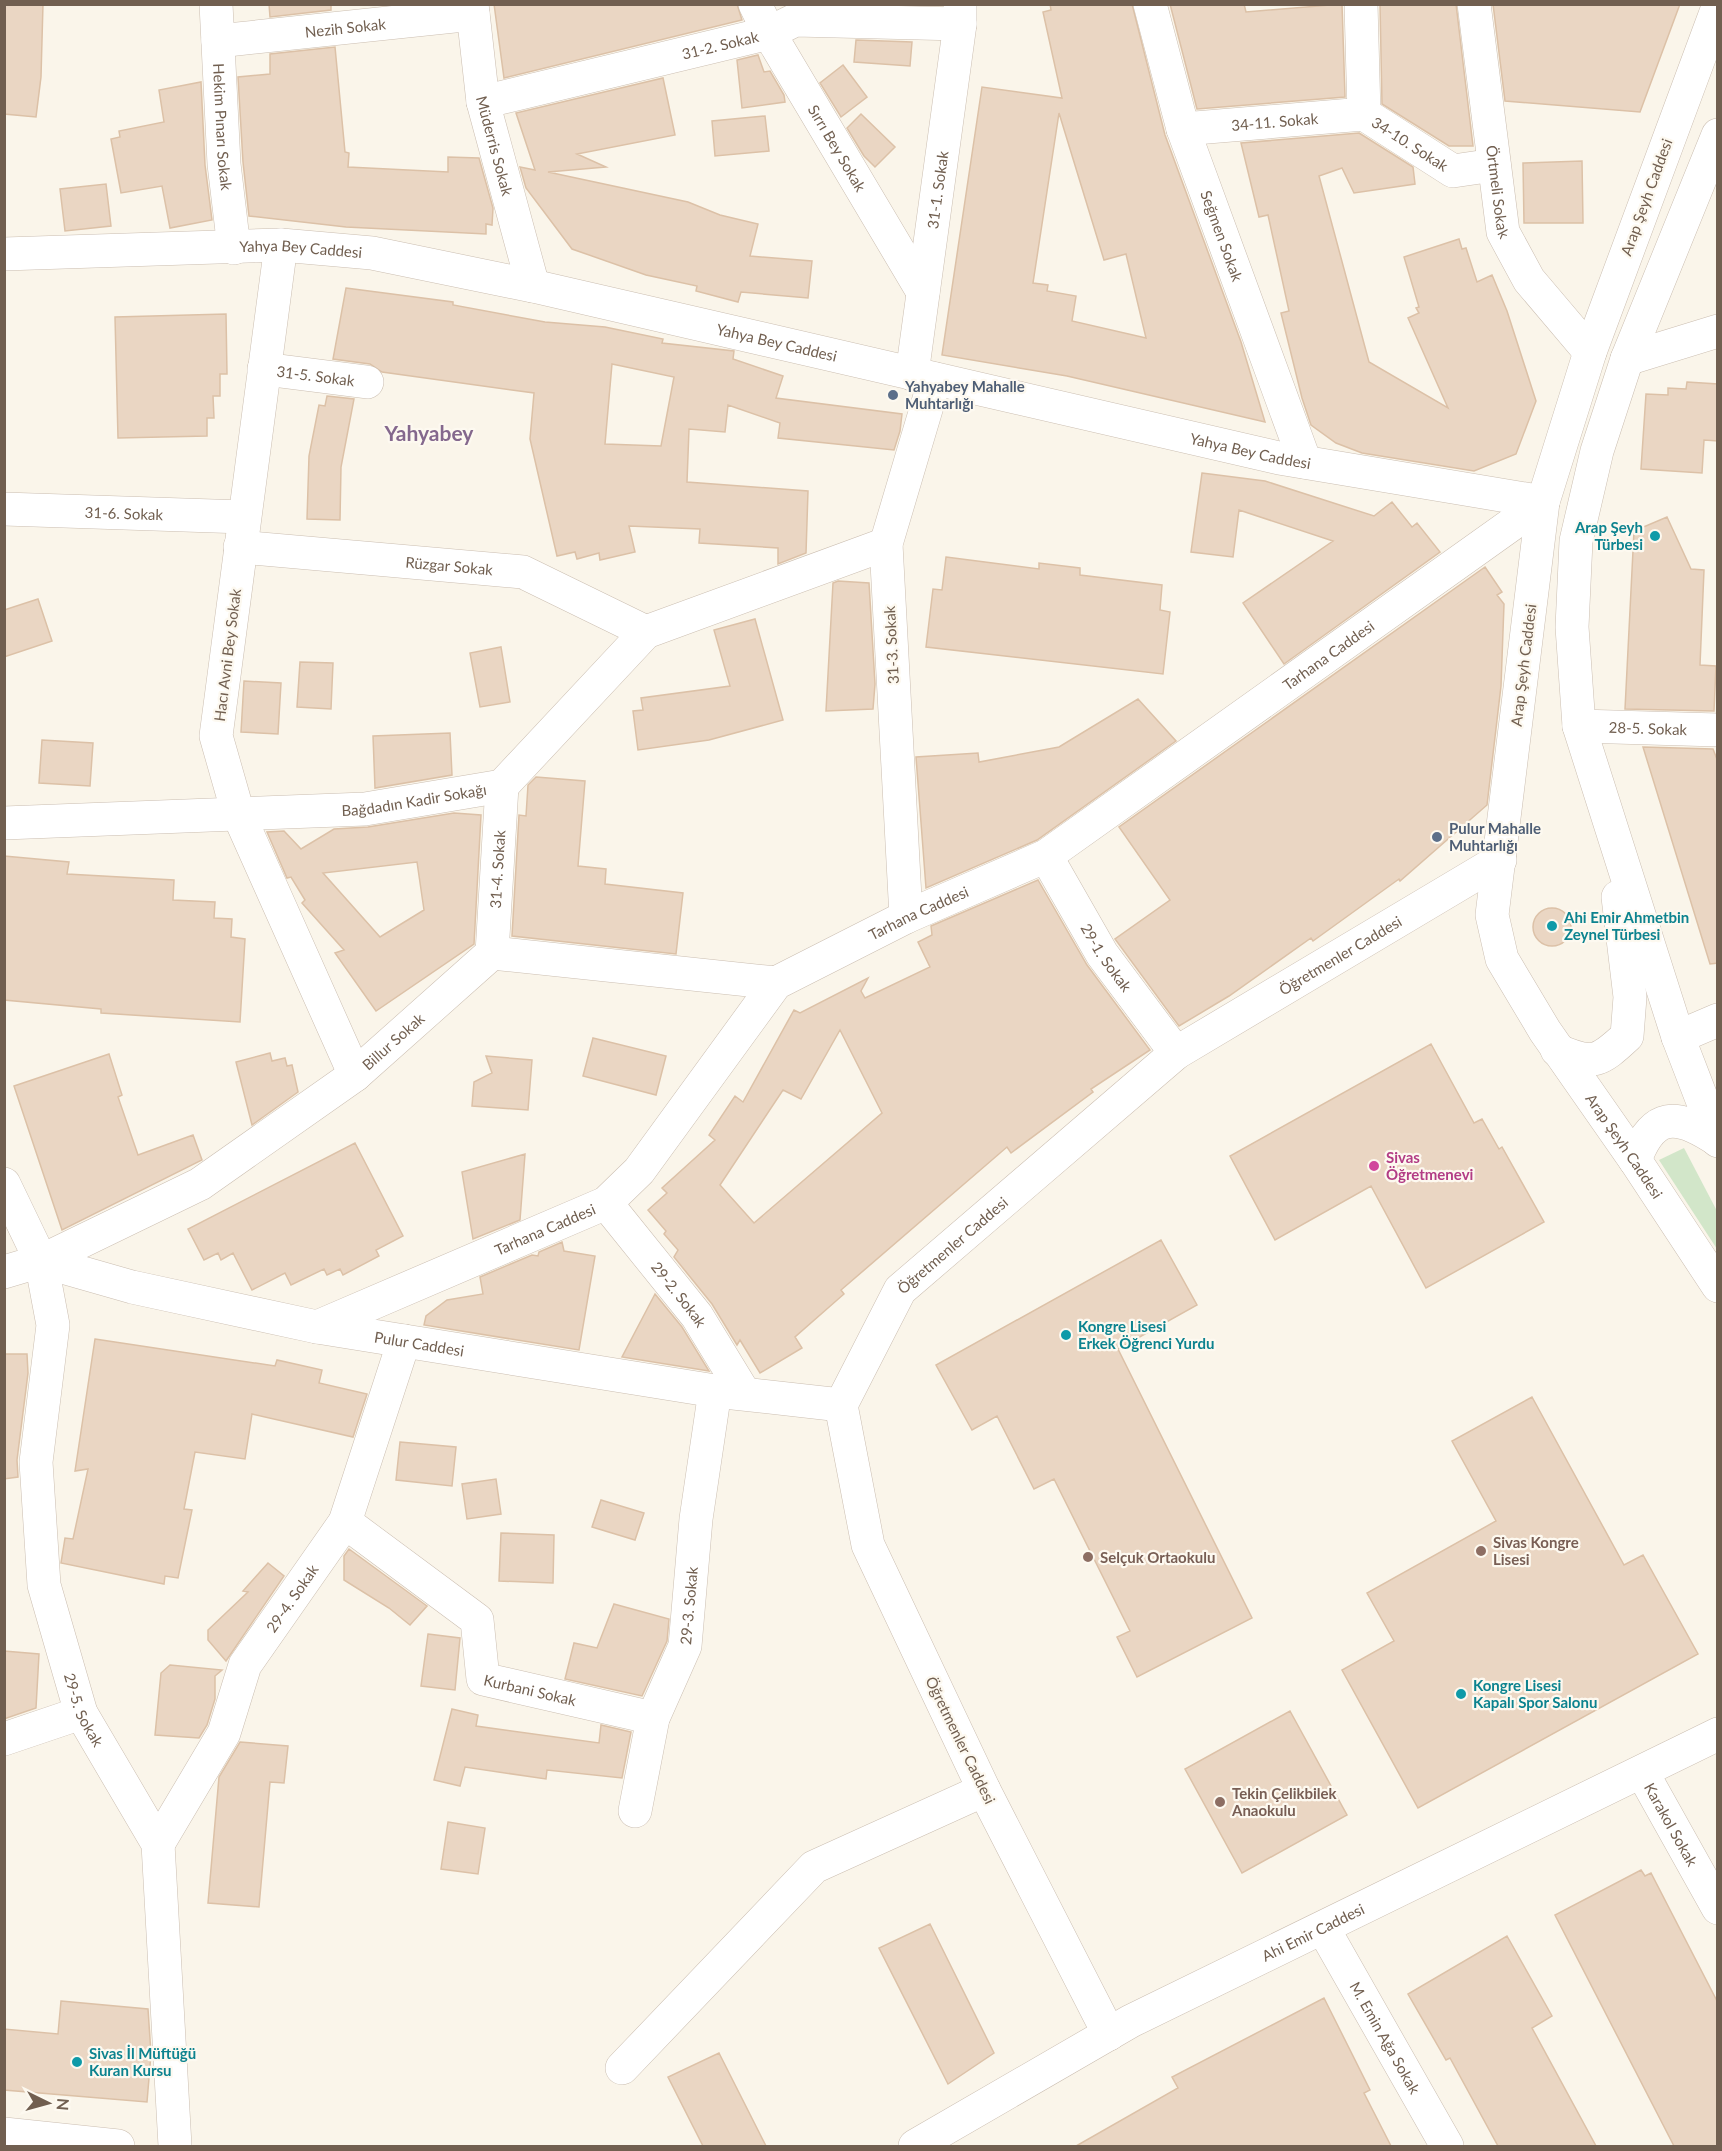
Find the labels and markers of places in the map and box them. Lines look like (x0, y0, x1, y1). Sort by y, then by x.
place label: Yahyabey Mahalle Muhtarlığı (904, 377, 1025, 412)
marker: Yahyabey Mahalle Muhtarlığı (886, 388, 900, 402)
place label: Arap Şeyh Türbesi (1574, 518, 1643, 553)
marker: Arap Şeyh Türbesi (1648, 529, 1662, 543)
place label: Pulur Mahalle Muhtarlığı (1449, 819, 1541, 854)
marker: Pulur Mahalle Muhtarlığı (1430, 830, 1444, 844)
place label: Ahi Emir Ahmetbin Zeynel Türbesi (1563, 908, 1689, 943)
marker: Ahi Emir Ahmetbin Zeynel Türbesi (1545, 919, 1559, 933)
place label: Sivas Öğretmenevi (1386, 1148, 1474, 1183)
marker: Sivas Öğretmenevi (1367, 1159, 1381, 1173)
place label: Kongre Lisesi Erkek Öğrenci Yurdu (1078, 1317, 1214, 1352)
marker: Kongre Lisesi Erkek Öğrenci Yurdu (1059, 1328, 1073, 1342)
place label: Sivas Kongre Lisesi (1493, 1533, 1579, 1568)
marker: Sivas Kongre Lisesi (1474, 1544, 1488, 1558)
place label: Selçuk Ortaokulu (1100, 1548, 1215, 1566)
marker: Selçuk Ortaokulu (1081, 1550, 1095, 1564)
place label: Kongre Lisesi Kapalı Spor Salonu (1473, 1676, 1597, 1711)
marker: Kongre Lisesi Kapalı Spor Salonu (1454, 1687, 1468, 1701)
place label: Tekin Çelikbilek Anaokulu (1231, 1784, 1338, 1819)
marker: Tekin Çelikbilek Anaokulu (1213, 1795, 1227, 1809)
place label: Sivas İl Müftüğü Kuran Kursu (89, 2044, 196, 2079)
marker: Sivas İl Müftüğü Kuran Kursu (70, 2055, 84, 2069)

